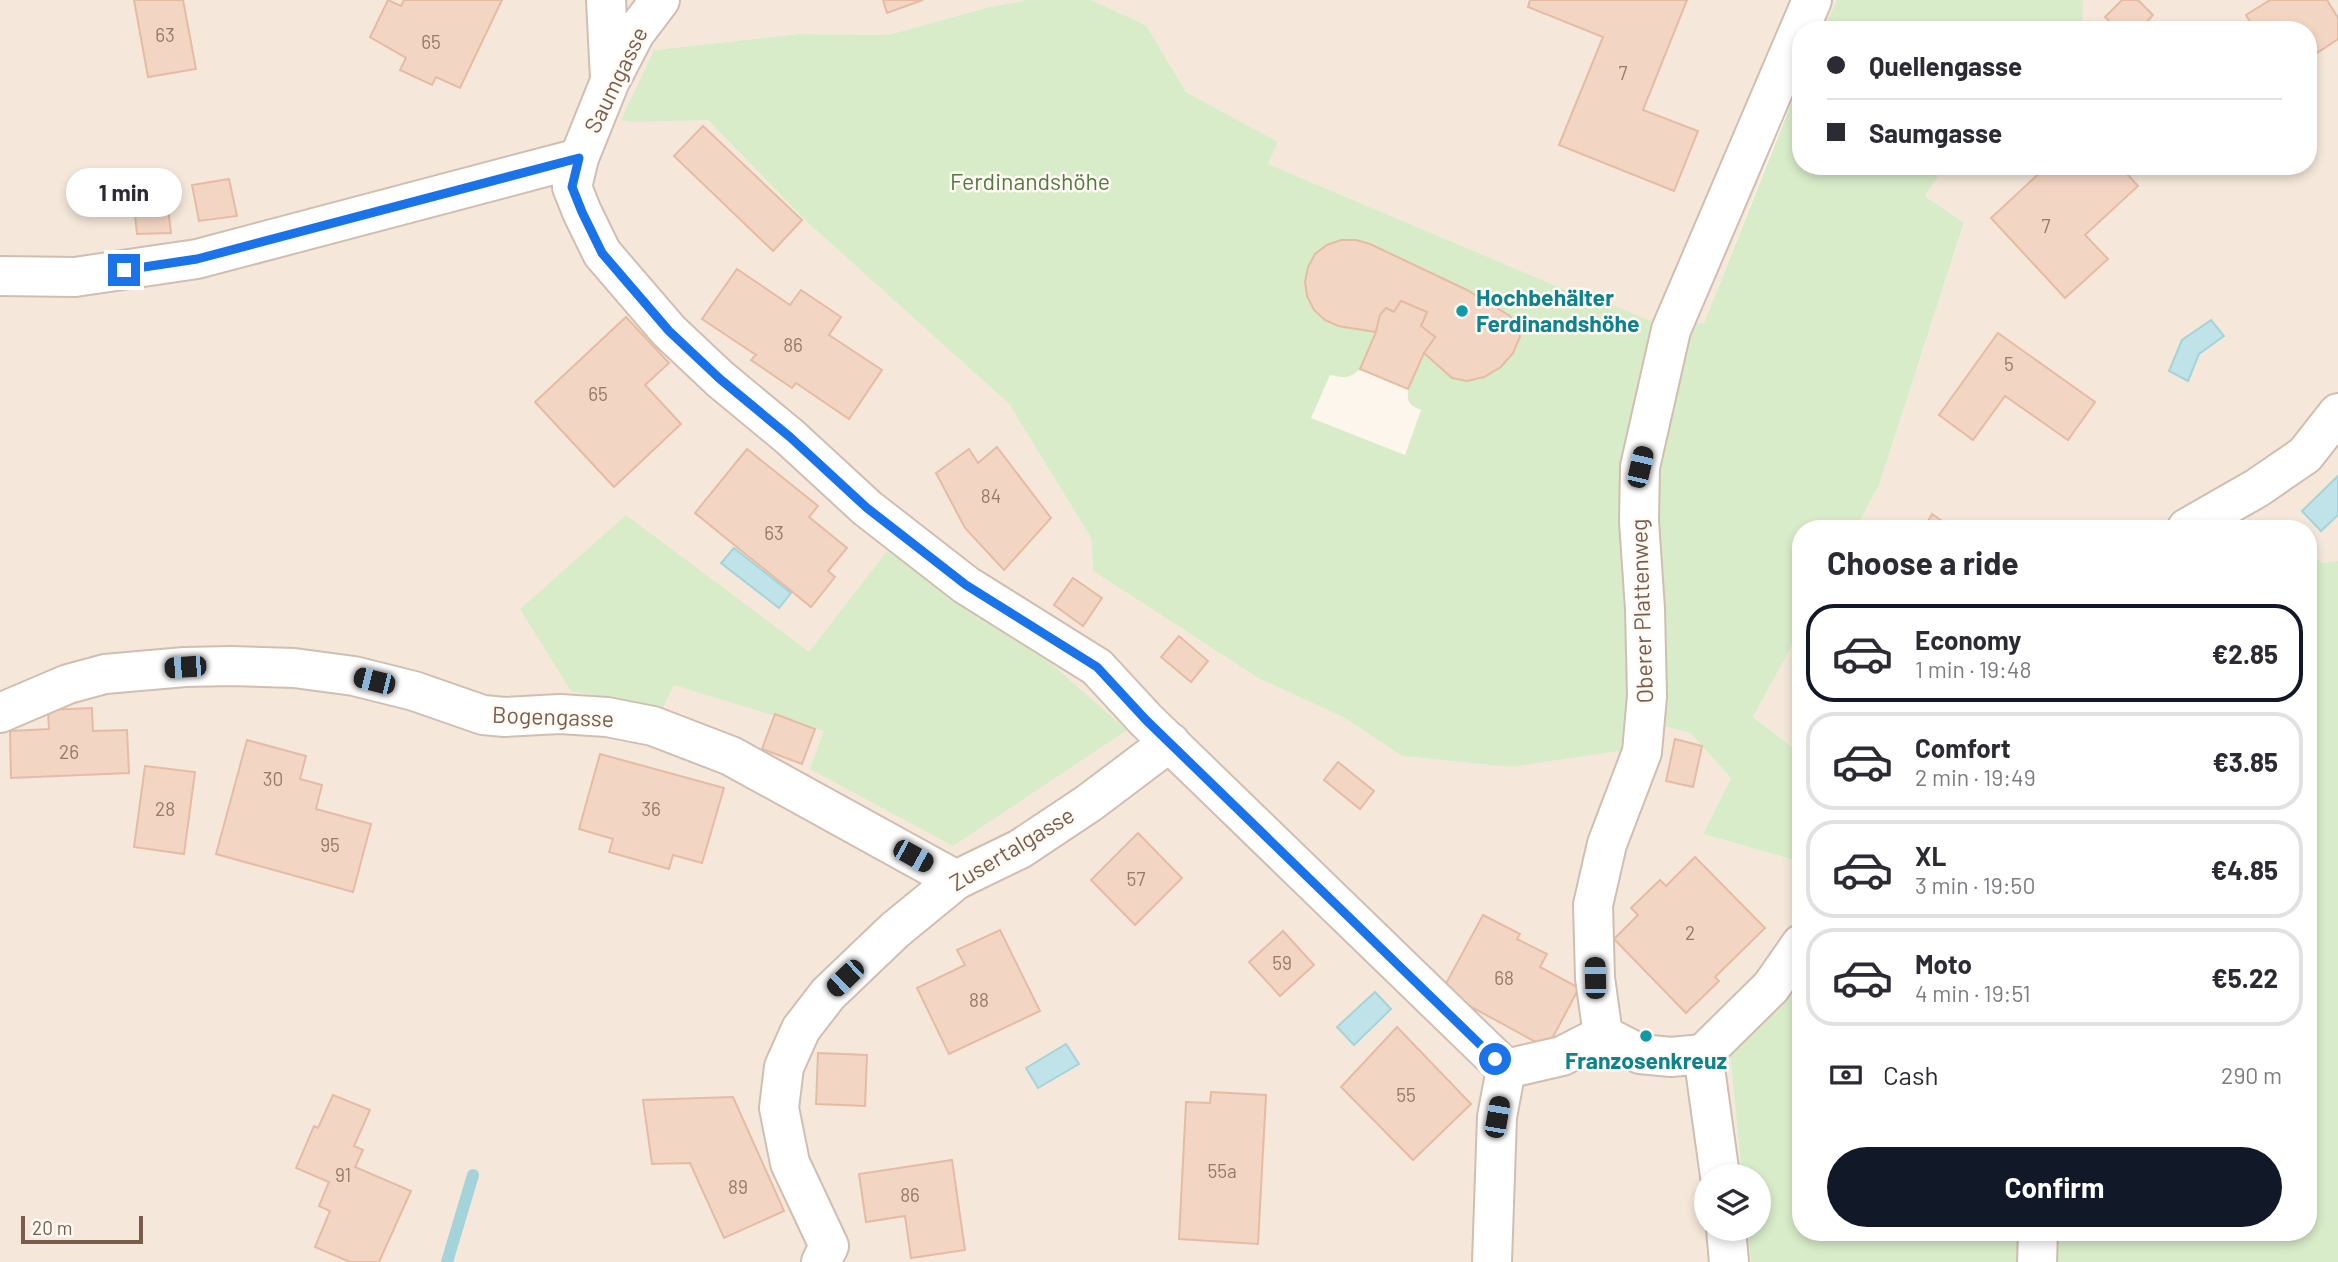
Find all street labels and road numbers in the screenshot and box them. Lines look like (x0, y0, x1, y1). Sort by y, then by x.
street label: Saumgasse (577, 22, 653, 137)
street label: Oberer Plattenweg (1624, 518, 1658, 704)
street label: Bogengasse (492, 700, 614, 732)
street label: Zusertalgasse (944, 800, 1079, 896)

